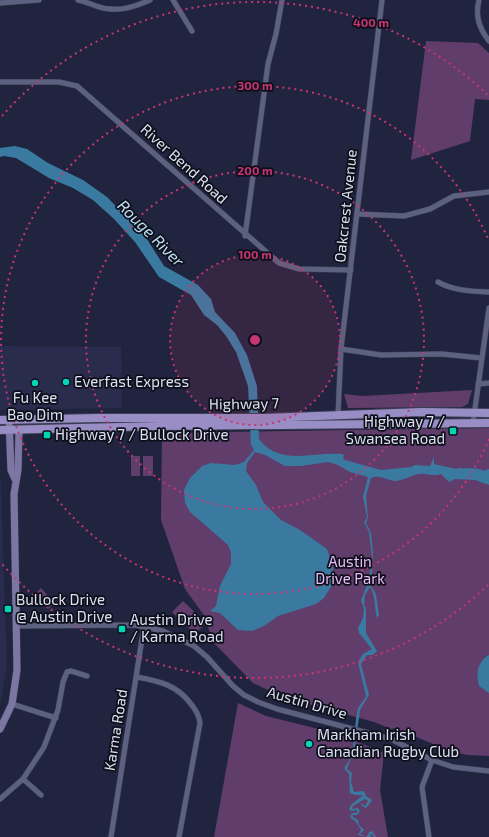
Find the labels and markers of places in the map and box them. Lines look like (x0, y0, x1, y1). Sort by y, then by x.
centre of rings (248, 333, 262, 347)
place label: Everfast Express (74, 372, 189, 390)
marker: Everfast Express (61, 377, 71, 387)
marker: Fu Kee Bao Dim (30, 378, 40, 388)
place label: Fu Kee Bao Dim (7, 388, 63, 423)
place label: Highway 7 / Swansea Road (346, 412, 445, 447)
place label: Highway 7 / Bullock Drive (55, 425, 229, 443)
marker: Highway 7 / Swansea Road (448, 426, 458, 436)
marker: Highway 7 / Bullock Drive (42, 430, 52, 440)
place label: Bullock Drive @ Austin Drive (16, 590, 112, 625)
marker: Bullock Drive @ Austin Drive (3, 604, 13, 614)
place label: Austin Drive / Karma Road (130, 610, 223, 645)
marker: Austin Drive / Karma Road (117, 624, 127, 634)
place label: Markham Irish Canadian Rugby Club (317, 725, 459, 760)
marker: Markham Irish Canadian Rugby Club (304, 739, 314, 749)

